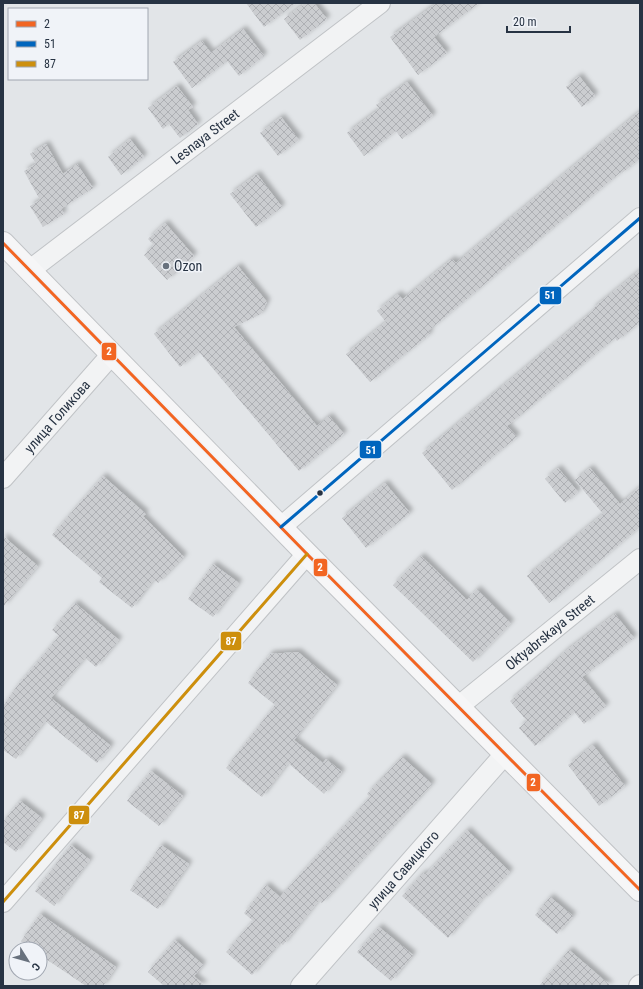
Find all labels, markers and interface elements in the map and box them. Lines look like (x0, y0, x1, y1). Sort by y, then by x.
legend (8, 8, 148, 80)
scale bar (507, 8, 570, 34)
text: 20 m (513, 15, 537, 29)
text: 2 (44, 17, 50, 31)
text: 51 (44, 37, 56, 51)
text: 87 (44, 57, 56, 71)
street label: Lesnaya Street (168, 105, 242, 168)
place label: Ozon (174, 258, 202, 274)
marker: Ozon (161, 261, 171, 271)
line badge: 51 (539, 286, 562, 305)
text: 51 (544, 289, 556, 302)
line badge: 2 (101, 342, 117, 361)
text: 2 (106, 345, 112, 358)
street label: улица Голикова (21, 377, 93, 456)
line badge: 51 (359, 440, 382, 459)
text: 51 (365, 444, 377, 457)
unlabelled marker (315, 488, 325, 498)
line badge: 2 (313, 558, 328, 577)
text: 2 (317, 561, 323, 574)
street label: Oktyabrskaya Street (502, 591, 598, 673)
line badge: 87 (220, 631, 242, 651)
text: 87 (225, 635, 237, 648)
line badge: 2 (526, 773, 541, 792)
text: 2 (530, 776, 536, 789)
line badge: 87 (68, 805, 90, 825)
text: 87 (73, 809, 85, 822)
street label: улица Савицкого (365, 827, 442, 912)
north arrow (8, 941, 48, 981)
text: С (29, 960, 43, 973)

